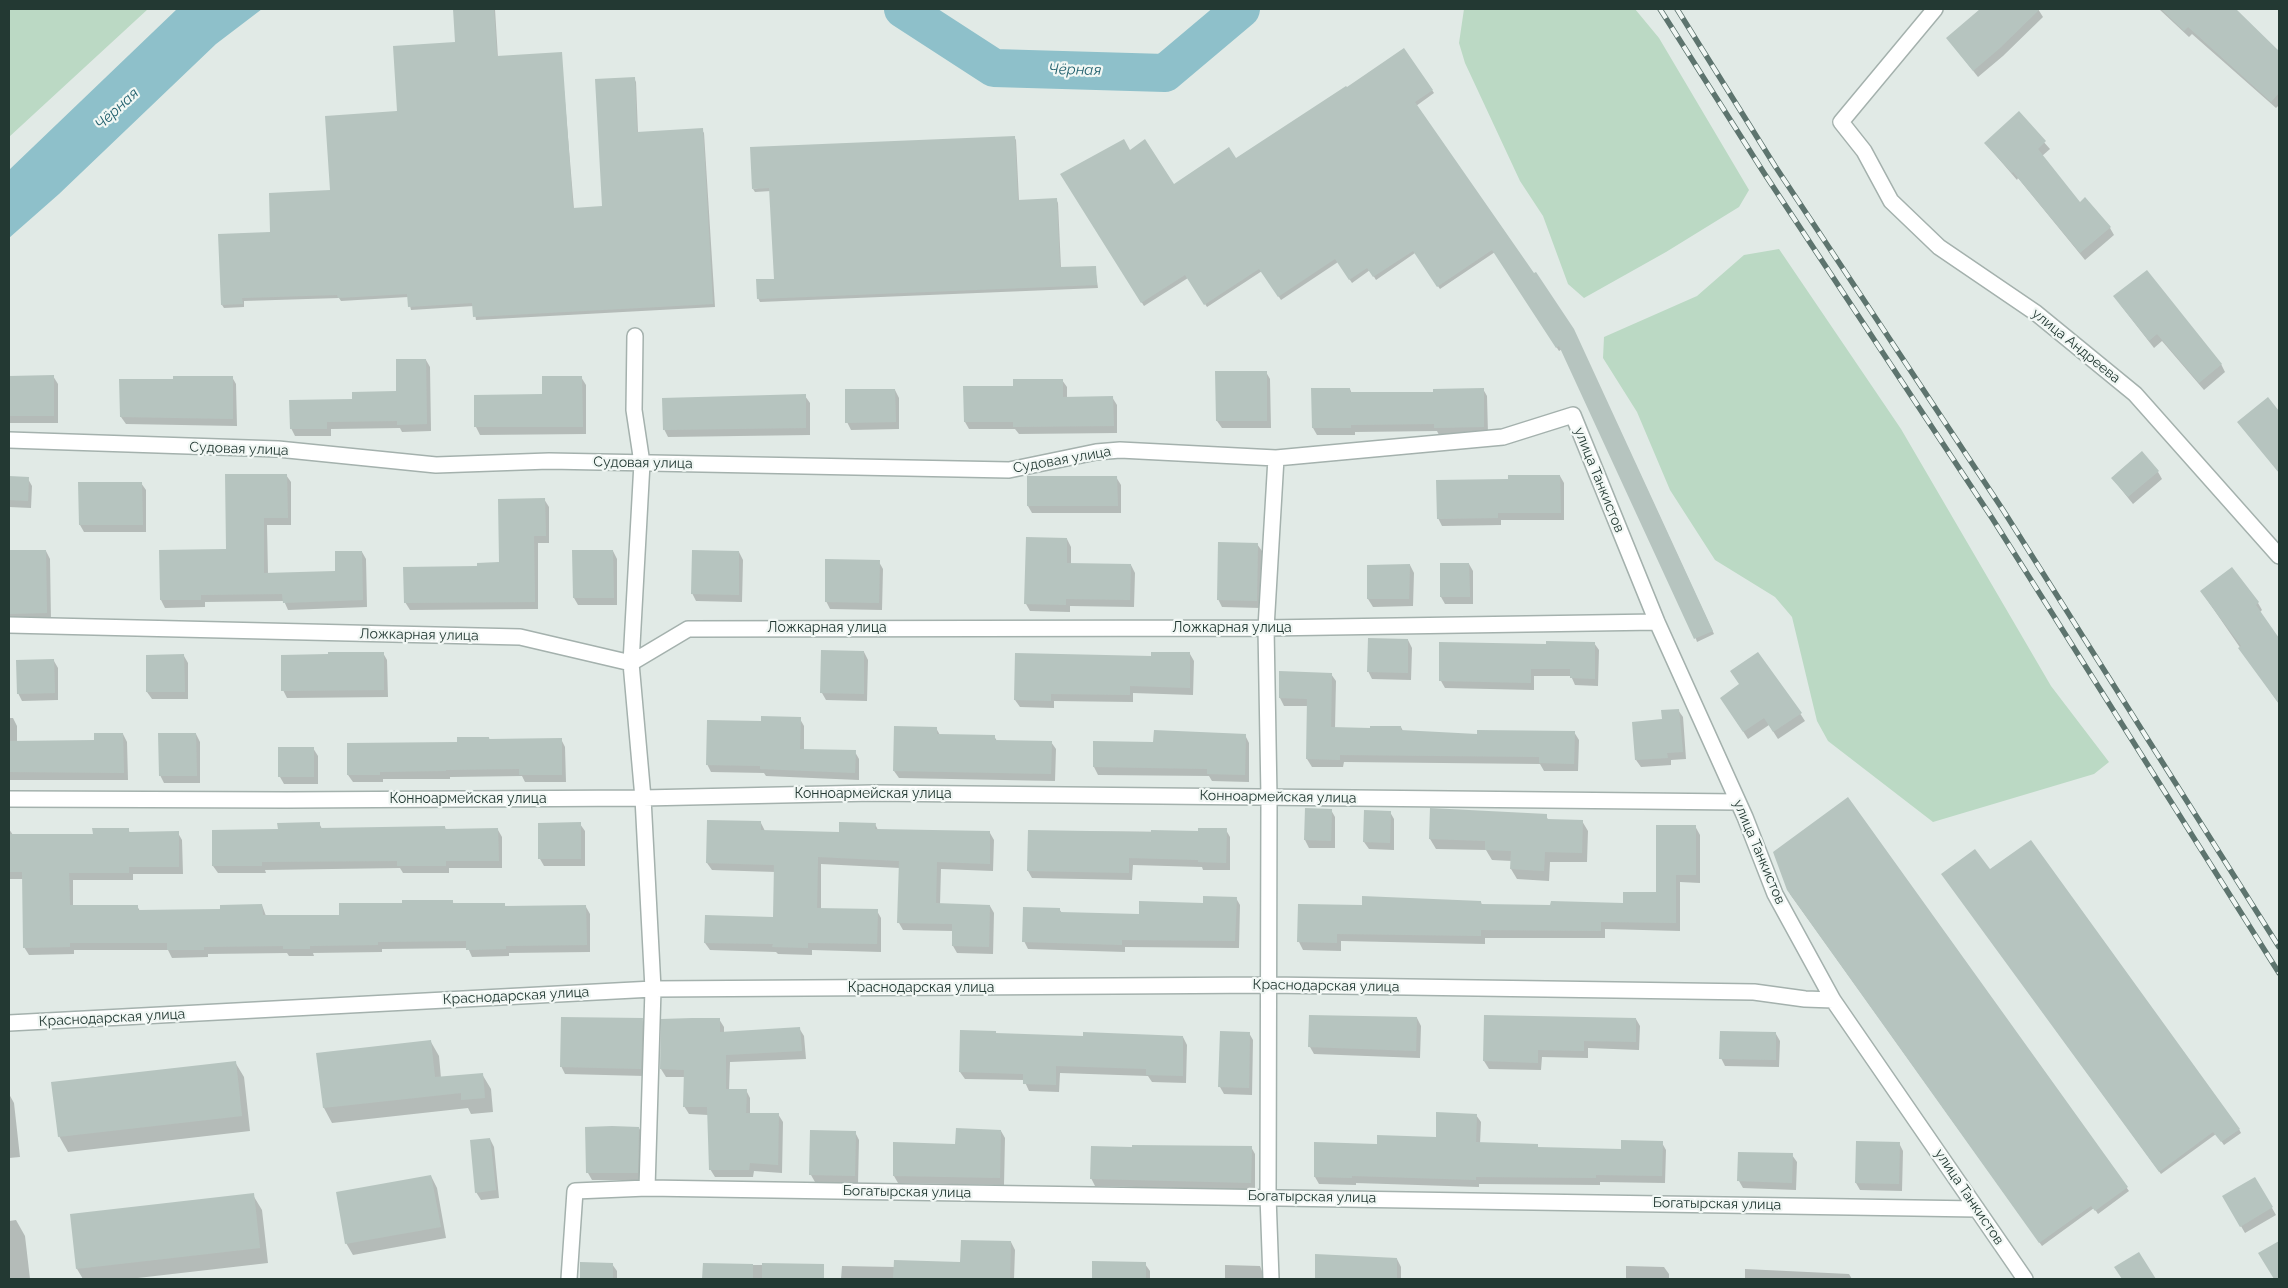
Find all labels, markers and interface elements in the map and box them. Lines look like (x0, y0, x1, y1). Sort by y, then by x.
water label: Чёрная (1048, 61, 1102, 79)
water label: Чёрная (92, 84, 142, 134)
street label: улица Андреева (2028, 305, 2124, 387)
street label: улица Танкистов (1570, 425, 1628, 535)
street label: Судовая улица (189, 439, 289, 459)
street label: Судовая улица (1012, 443, 1112, 477)
street label: Судовая улица (593, 454, 693, 472)
street label: Ложкарная улица (767, 620, 887, 636)
street label: Ложкарная улица (1172, 620, 1292, 636)
street label: Ложкарная улица (359, 626, 479, 644)
street label: Конноармейская улица (794, 786, 952, 802)
street label: Конноармейская улица (1199, 787, 1357, 807)
street label: Конноармейская улица (389, 791, 547, 807)
street label: улица Танкистов (1729, 797, 1789, 907)
street label: Краснодарская улица (1253, 976, 1399, 996)
street label: Краснодарская улица (848, 980, 994, 996)
street label: Краснодарская улица (442, 984, 590, 1008)
street label: Краснодарская улица (38, 1006, 186, 1030)
street label: улица Танкистов (1931, 1146, 2007, 1248)
street label: Богатырская улица (843, 1182, 971, 1202)
street label: Богатырская улица (1248, 1187, 1376, 1207)
street label: Богатырская улица (1653, 1194, 1781, 1214)

